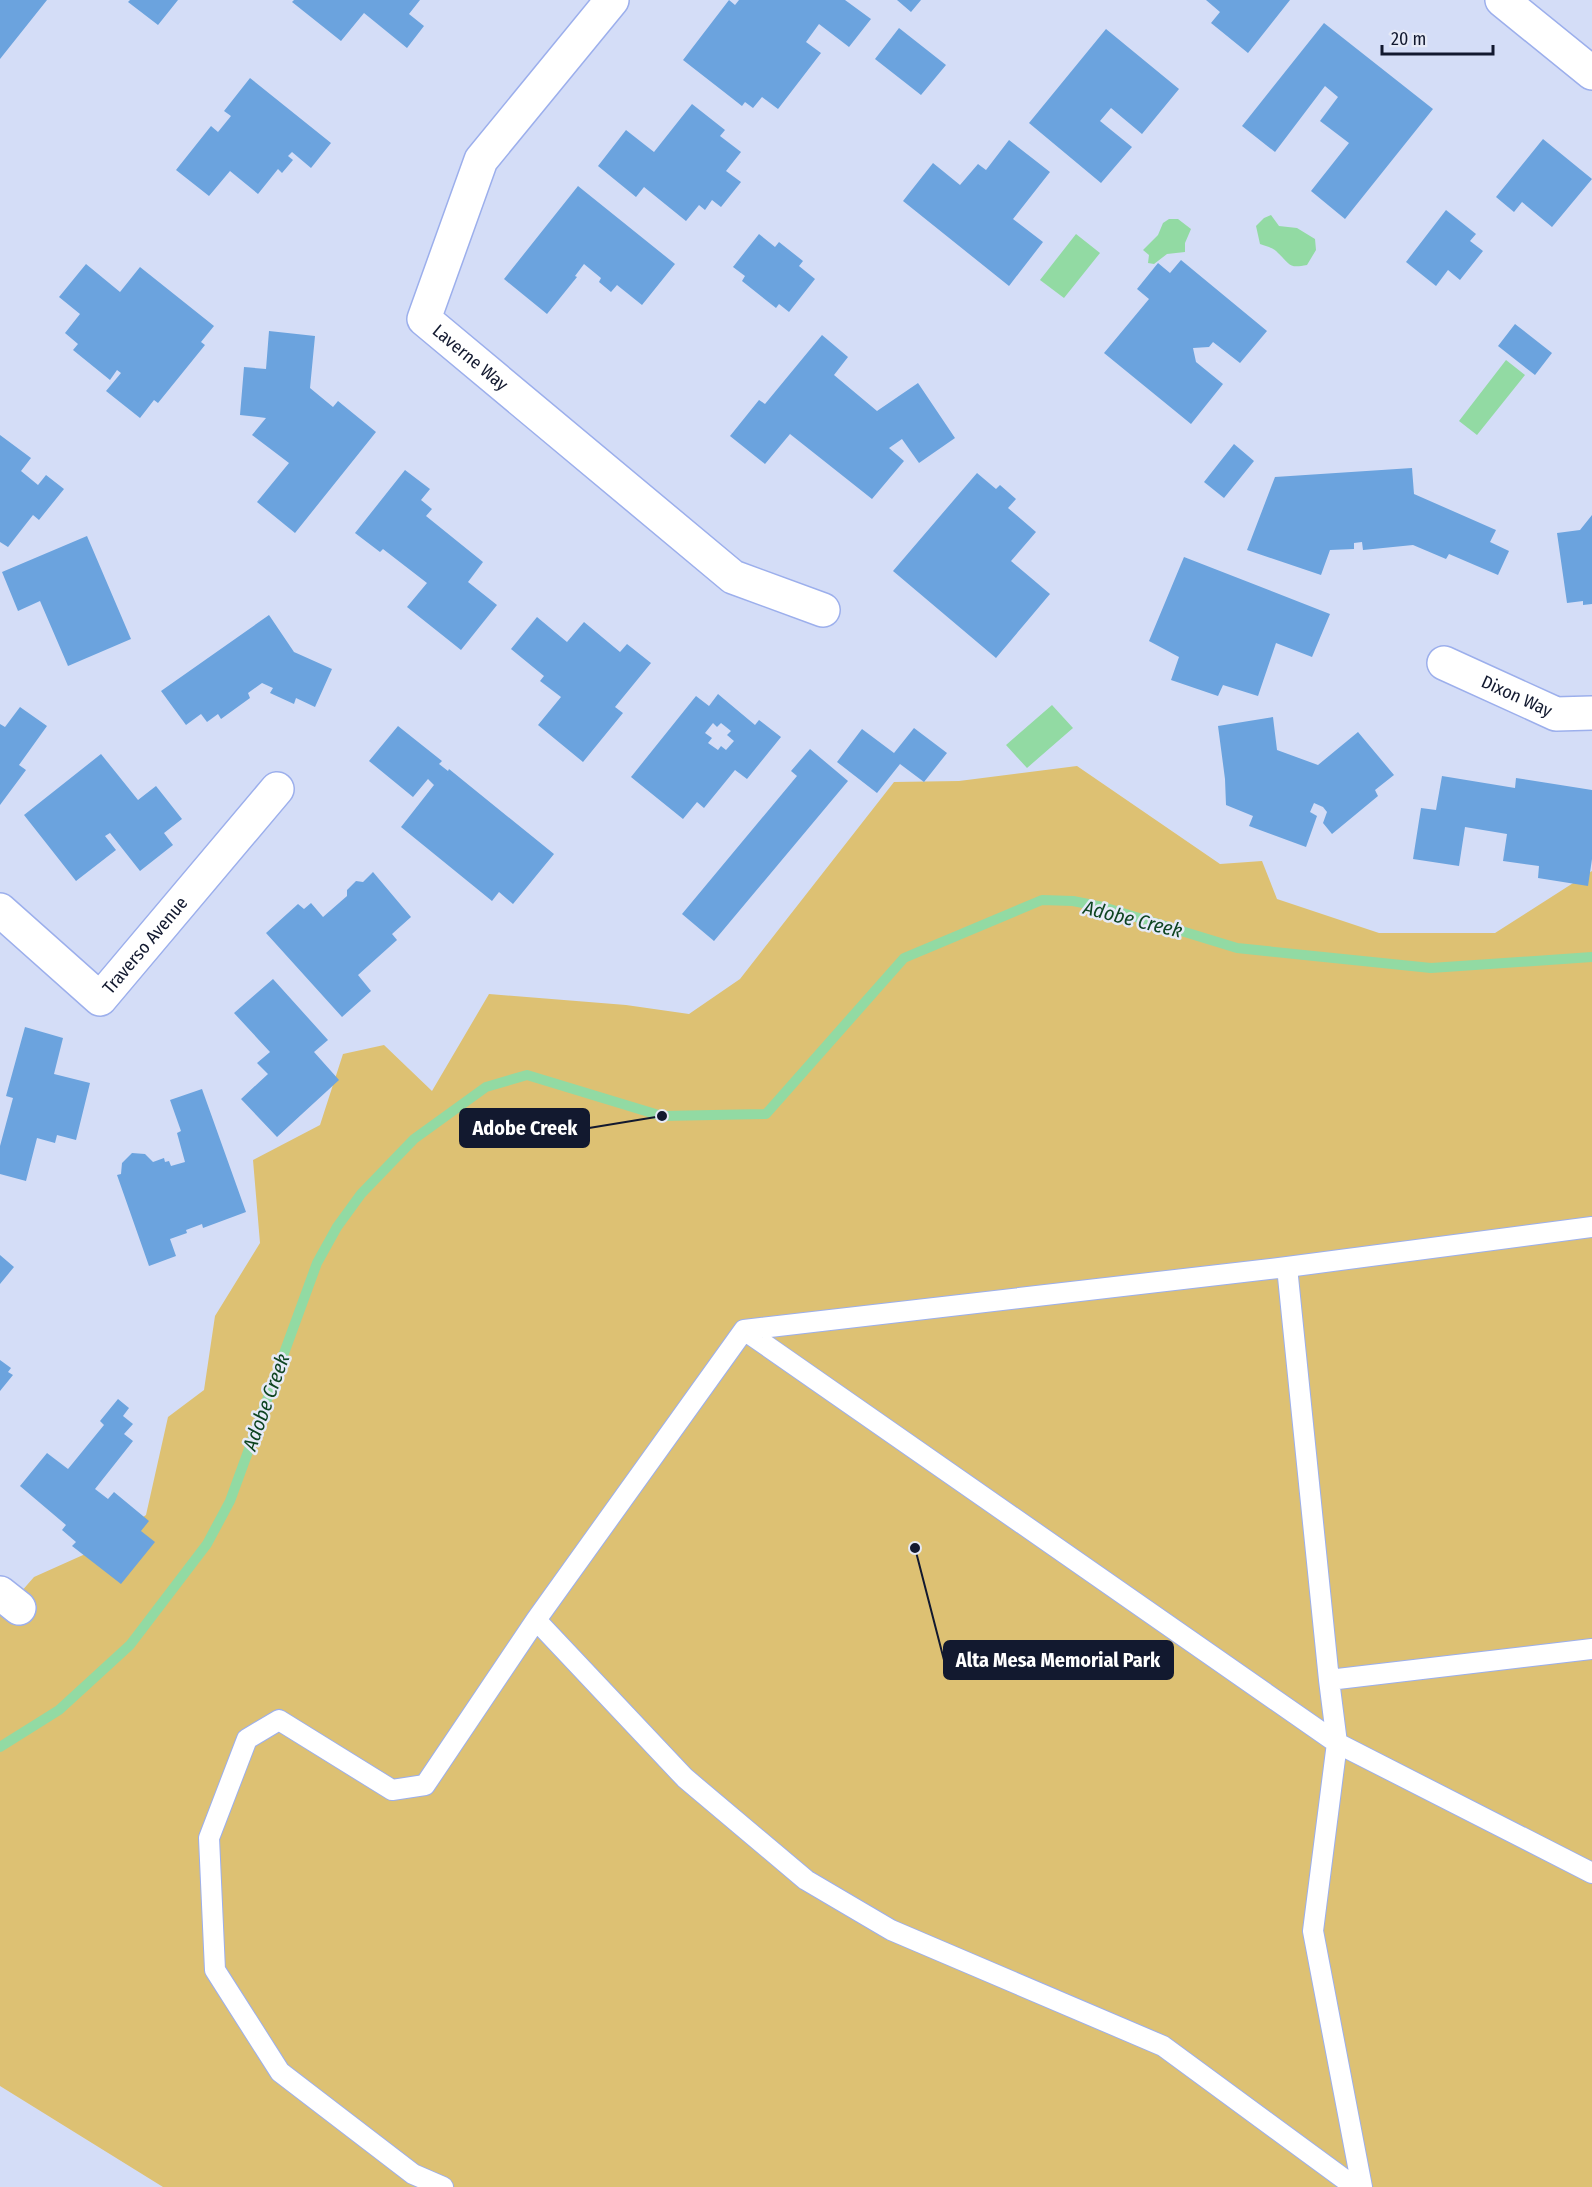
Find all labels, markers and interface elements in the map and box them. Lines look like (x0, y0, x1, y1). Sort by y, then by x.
scale bar (1382, 18, 1493, 56)
text: 20 m (1391, 28, 1426, 50)
street label: Laverne Way (428, 320, 513, 396)
street label: Dixon Way (1478, 670, 1556, 722)
street label: Traverso Avenue (98, 892, 193, 999)
water label: Adobe Creek (1080, 895, 1185, 943)
callout: Adobe Creek (460, 1109, 589, 1147)
text: Adobe Creek (471, 1116, 578, 1140)
water label: Adobe Creek (237, 1350, 295, 1455)
callout: Alta Mesa Memorial Park (944, 1641, 1173, 1679)
text: Alta Mesa Memorial Park (955, 1648, 1161, 1672)

